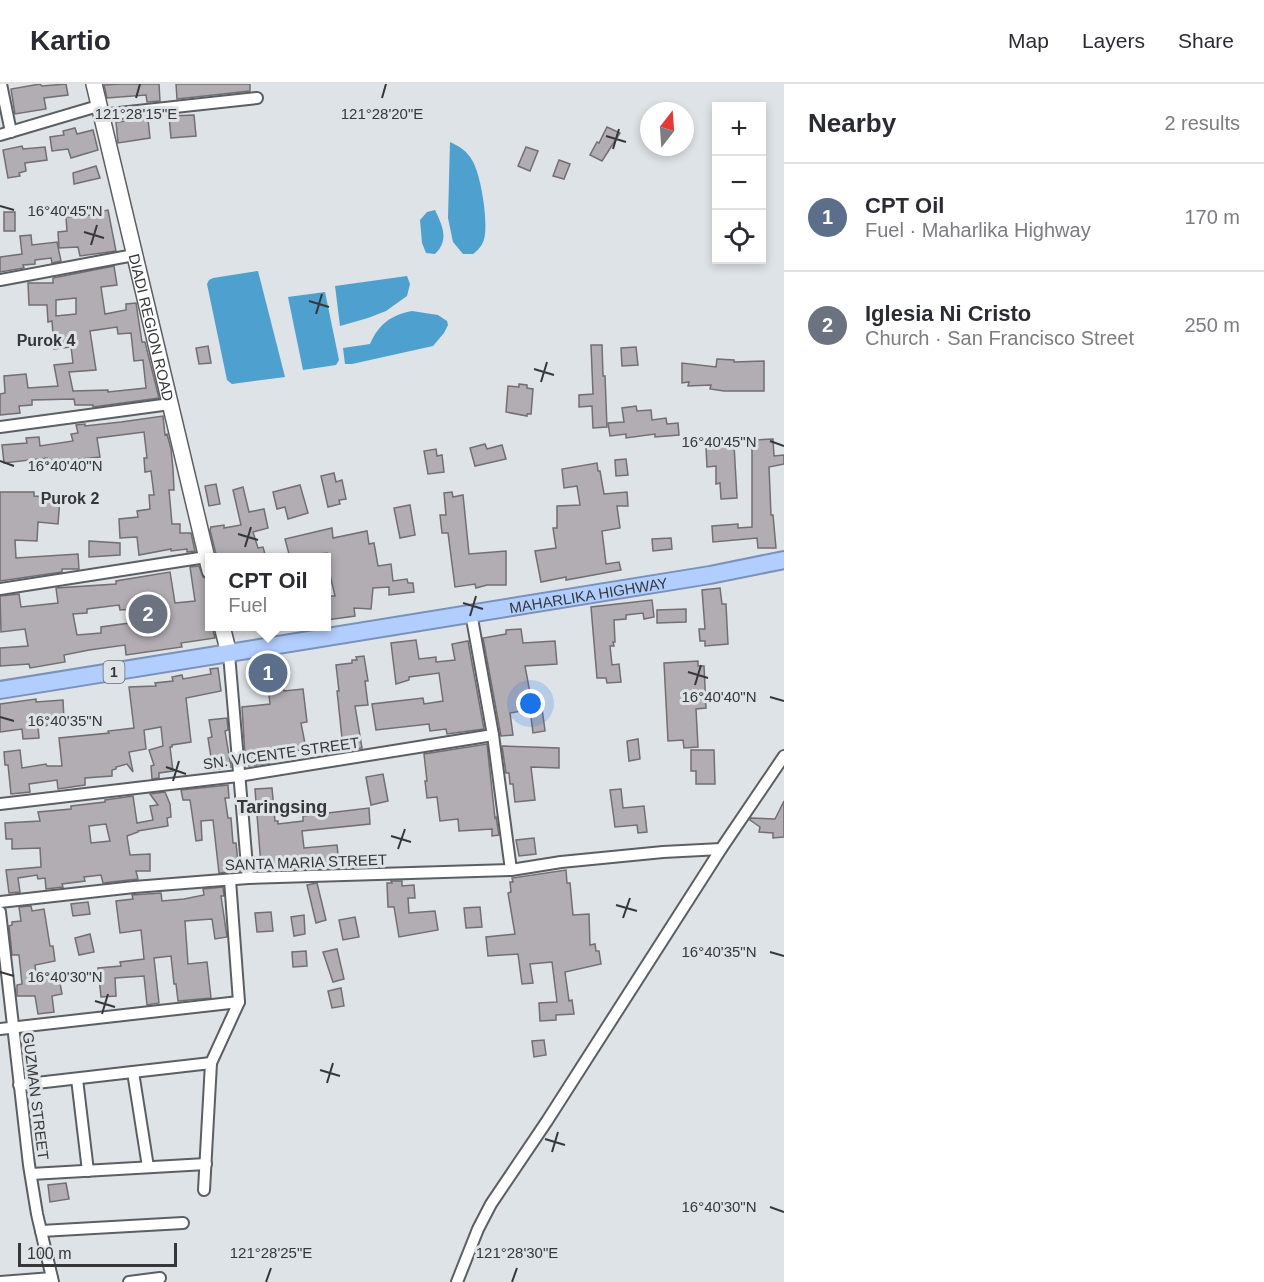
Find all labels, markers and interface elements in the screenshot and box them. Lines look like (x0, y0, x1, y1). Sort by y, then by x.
text: Kartio (30, 25, 111, 56)
text: Map (1008, 29, 1049, 52)
text: Layers (1082, 29, 1145, 52)
text: Share (1178, 29, 1234, 52)
north arrow (640, 102, 694, 156)
map controls (712, 102, 766, 264)
button: + (712, 102, 766, 156)
text: 121°28'15"E (95, 105, 177, 122)
text: 121°28'20"E (341, 105, 423, 122)
text: Nearby (808, 108, 896, 138)
text: 2 results (1164, 112, 1240, 134)
button: − (712, 156, 766, 210)
text: CPT Oil (865, 193, 944, 218)
text: 16°40'45"N (27, 202, 103, 219)
text: 1 (822, 206, 833, 228)
text: 170 m (1184, 206, 1240, 228)
button: locate (712, 210, 766, 264)
text: Fuel · Maharlika Highway (865, 219, 1091, 241)
street label: DIADI REGION ROAD (126, 252, 178, 403)
text: Iglesia Ni Cristo (865, 301, 1031, 326)
text: 2 (822, 314, 833, 336)
text: 250 m (1184, 314, 1240, 336)
text: Church · San Francisco Street (865, 327, 1134, 349)
district label: Purok 4 (17, 332, 75, 349)
text: 16°40'45"N (681, 433, 757, 450)
text: 16°40'40"N (27, 457, 103, 474)
district label: Purok 2 (41, 490, 99, 507)
popup (205, 553, 331, 631)
text: CPT Oil (228, 568, 308, 593)
street label: MAHARLIKA HIGHWAY (508, 574, 669, 616)
pin: 2 (128, 592, 168, 636)
text: Fuel (228, 594, 267, 616)
pin: 1 (248, 650, 288, 696)
road number: 1 (104, 661, 124, 683)
text: 16°40'40"N (681, 688, 757, 705)
your location (516, 689, 545, 718)
text: 16°40'35"N (27, 712, 103, 729)
street label: SN. VICENTE STREET (202, 734, 360, 772)
district label: Taringsing (237, 797, 327, 817)
street label: SANTA MARIA STREET (225, 851, 387, 873)
text: 16°40'35"N (681, 943, 757, 960)
text: 16°40'30"N (27, 968, 103, 985)
street label: GUZMAN STREET (20, 1031, 52, 1161)
text: 16°40'30"N (681, 1198, 757, 1215)
scale bar (18, 1240, 177, 1268)
text: 121°28'25"E (230, 1244, 312, 1261)
text: 121°28'30"E (476, 1244, 558, 1261)
text: 100 m (27, 1245, 71, 1262)

